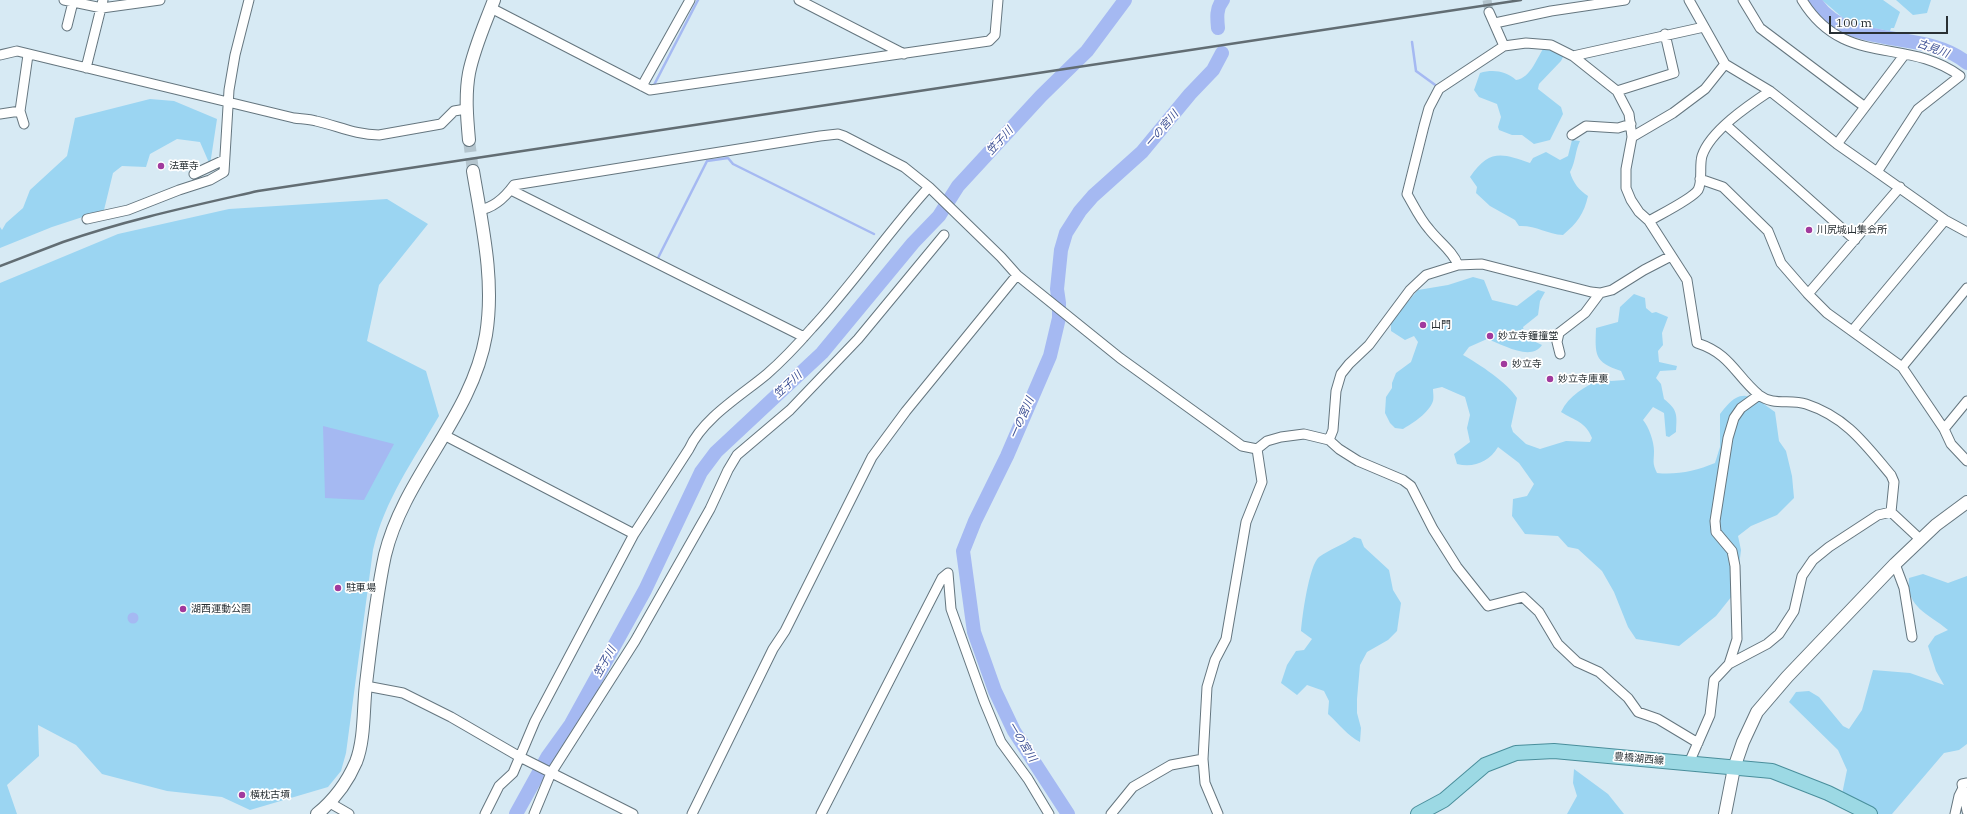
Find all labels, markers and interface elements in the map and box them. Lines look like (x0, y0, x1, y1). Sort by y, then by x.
scale bar (1831, 8, 1950, 34)
text: 100 m (1836, 15, 1872, 30)
water label: 古見川 (1915, 37, 1951, 61)
water label: 一の宮川 (1143, 108, 1181, 150)
water label: 笠子川 (984, 124, 1016, 158)
place label: 法華寺 (169, 160, 199, 172)
marker: 法華寺 (156, 161, 166, 171)
place label: 川尻城山集会所 (1817, 224, 1887, 236)
marker: 川尻城山集会所 (1804, 225, 1814, 235)
place label: 山門 (1431, 319, 1451, 331)
marker: 山門 (1418, 320, 1428, 330)
place label: 妙立寺鐘撞堂 (1498, 330, 1558, 342)
marker: 妙立寺鐘撞堂 (1485, 331, 1495, 341)
place label: 妙立寺 (1512, 358, 1542, 370)
marker: 妙立寺 (1499, 359, 1509, 369)
water label: 笠子川 (771, 369, 805, 401)
place label: 妙立寺庫裏 (1558, 373, 1608, 385)
marker: 妙立寺庫裏 (1545, 374, 1555, 384)
water label: 一の宮川 (1007, 395, 1037, 441)
place label: 駐車場 (346, 582, 376, 594)
marker: 駐車場 (333, 583, 343, 593)
place label: 湖西運動公園 (191, 603, 251, 615)
marker: 湖西運動公園 (178, 604, 188, 614)
water label: 笠子川 (591, 644, 619, 680)
water label: 一の宮川 (1005, 720, 1039, 764)
street label: 豊橋湖西線 (1614, 751, 1664, 767)
place label: 横枕古墳 (250, 789, 290, 801)
marker: 横枕古墳 (237, 790, 247, 800)

